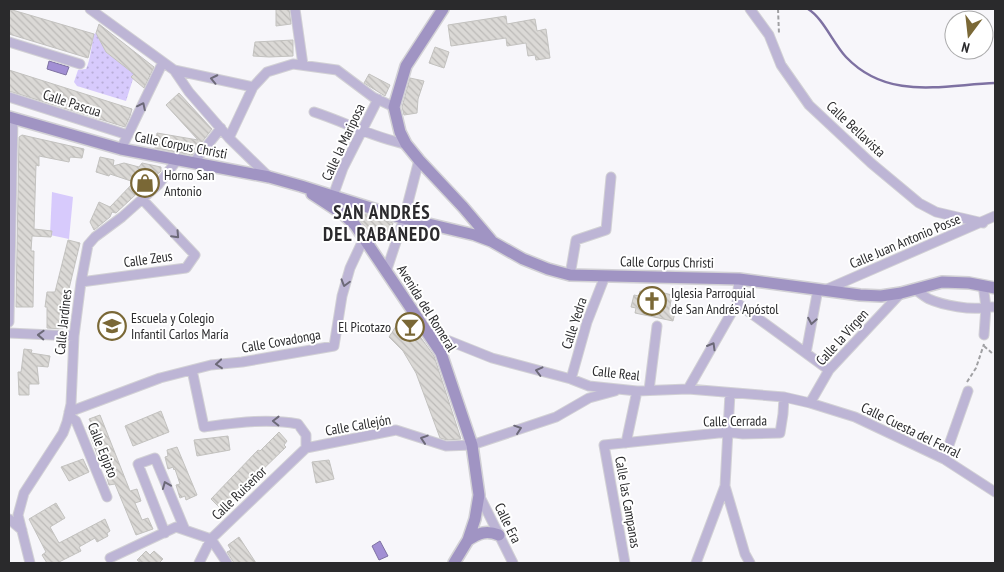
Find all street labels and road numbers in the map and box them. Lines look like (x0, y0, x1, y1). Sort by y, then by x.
street label: Calle Pascua (41, 85, 103, 121)
street label: Calle Bellavista (823, 97, 889, 161)
street label: Calle la Mariposa (317, 101, 369, 183)
street label: Calle Corpus Christi (133, 127, 229, 163)
street label: Calle Juan Antonio Posse (847, 209, 963, 273)
street label: Calle Zeus (122, 247, 174, 271)
street label: Calle Corpus Christi (620, 252, 714, 272)
street label: Avenida del Romeral (393, 261, 461, 355)
street label: Calle Jardines (51, 288, 75, 356)
street label: Calle Yedra (557, 295, 591, 351)
street label: Calle la Virgen (812, 305, 872, 369)
street label: Calle Covadonga (240, 325, 322, 357)
street label: Calle Real (591, 362, 642, 385)
street label: Calle Cuesta del Ferral (858, 398, 964, 462)
street label: Calle Callejón (324, 410, 392, 440)
street label: Calle Cerrada (703, 411, 767, 431)
street label: Calle Egipto (84, 420, 122, 480)
street label: Calle las Campanas (611, 455, 645, 550)
street label: Calle Ruiseñor (208, 462, 270, 524)
street label: Calle Era (491, 500, 525, 546)

